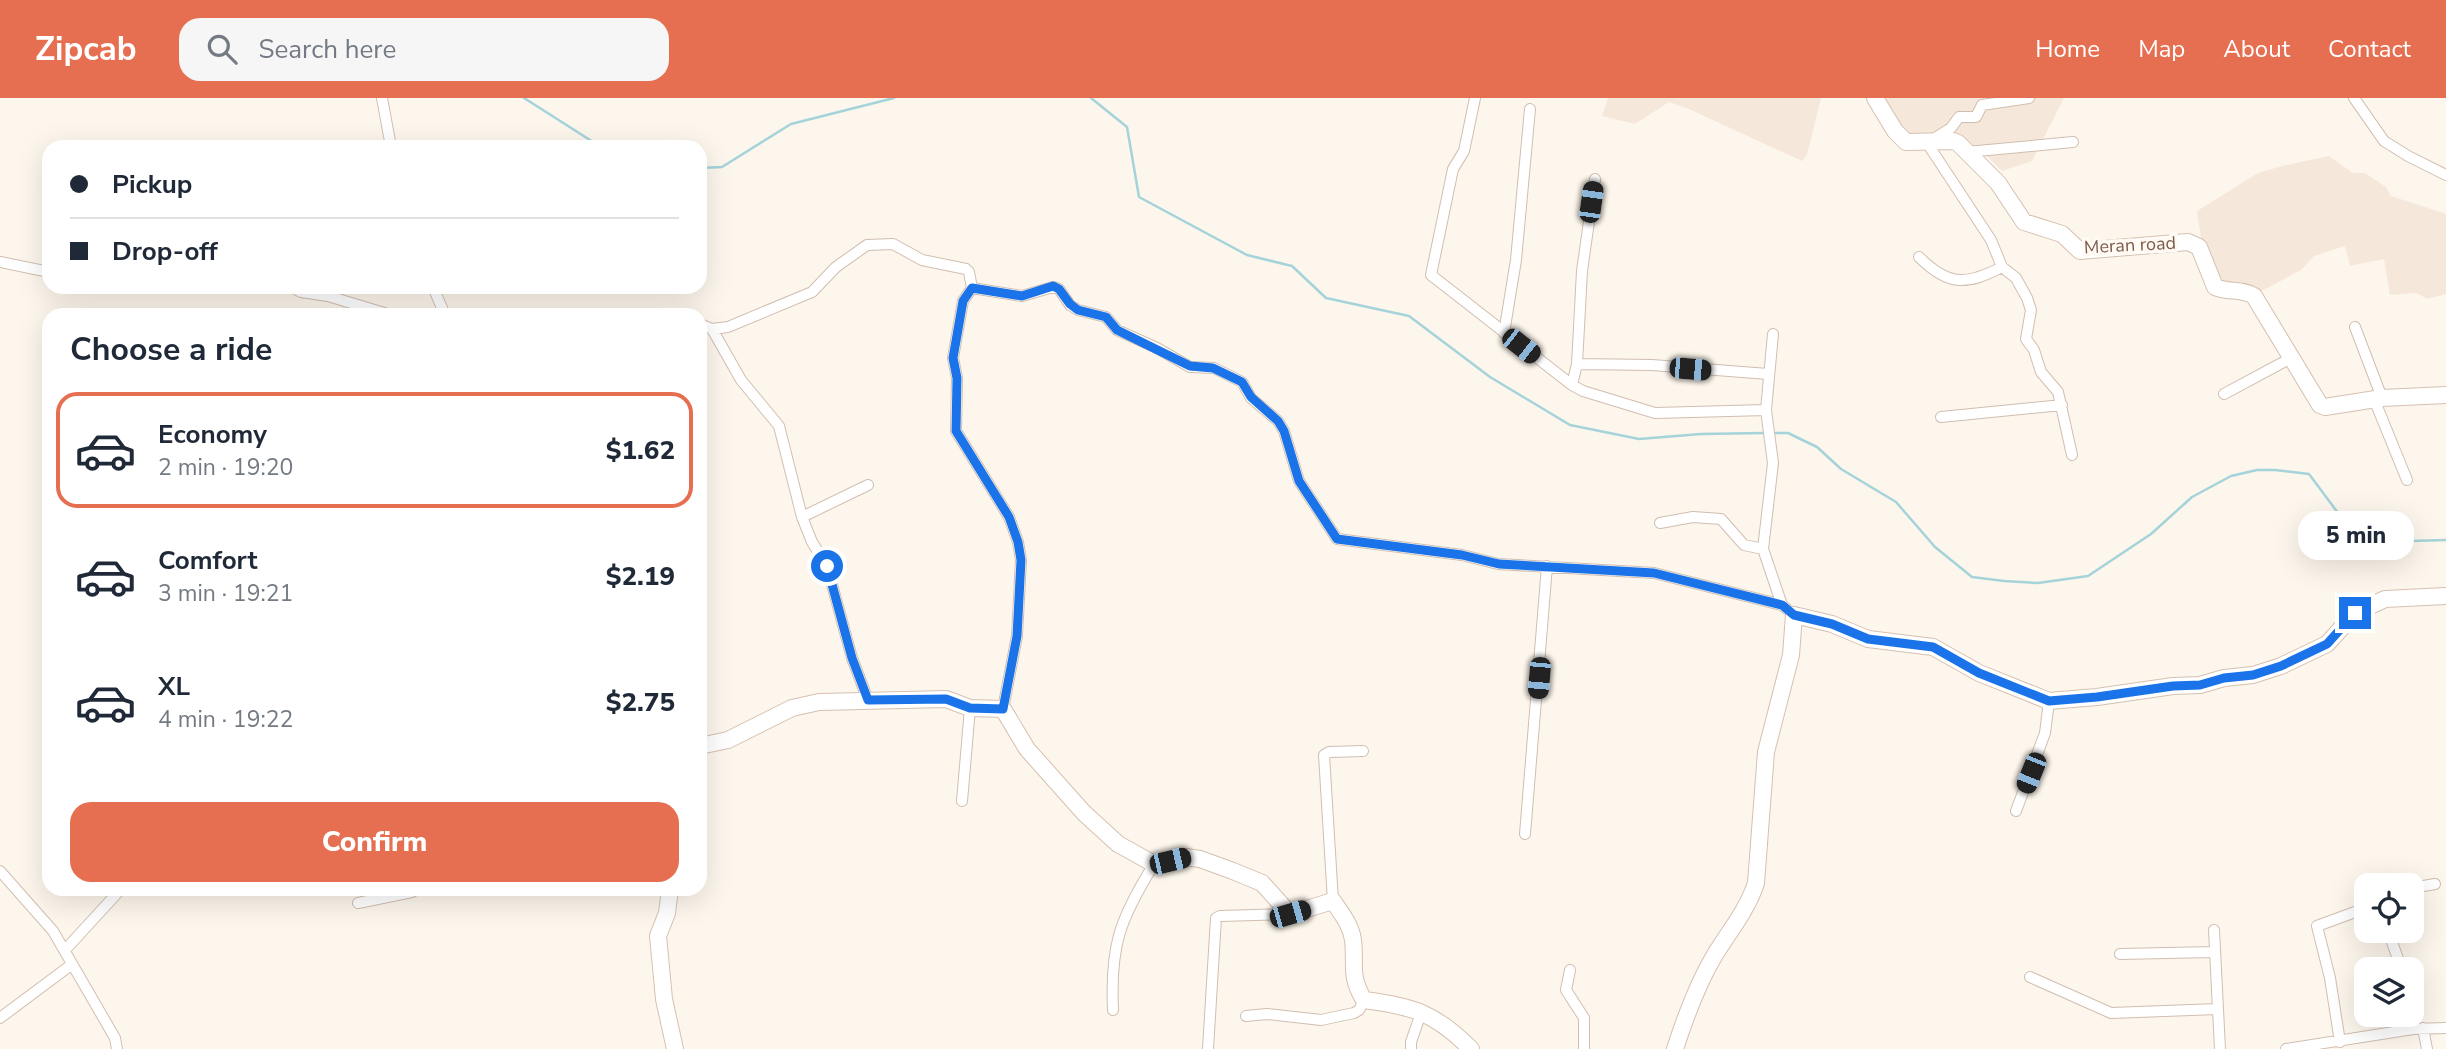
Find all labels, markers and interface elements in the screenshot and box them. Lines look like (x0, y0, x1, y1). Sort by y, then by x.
search box (179, 18, 669, 81)
text: Zipcab (35, 27, 137, 72)
icon: search (203, 30, 241, 68)
text: Search here (259, 32, 396, 67)
text: Home (2035, 33, 2100, 65)
text: Map (2138, 33, 2185, 65)
text: About (2223, 33, 2290, 65)
text: Contact (2328, 33, 2411, 65)
text: Pickup (112, 167, 192, 202)
car (1578, 180, 1605, 224)
street label: Meran road (2083, 231, 2177, 259)
text: Drop-off (112, 234, 218, 269)
car (1498, 325, 1545, 367)
text: Choose a ride (70, 328, 272, 371)
car (1669, 357, 1712, 381)
text: Economy (158, 417, 267, 452)
icon: car (74, 419, 137, 482)
text: $1.62 (606, 433, 675, 468)
text: 2 min · 19:20 (158, 452, 293, 483)
callout: 5 min (2297, 512, 2413, 560)
text: 5 min (2326, 520, 2386, 551)
text: Comfort (158, 543, 258, 578)
icon: car (74, 545, 137, 608)
route start (811, 550, 843, 582)
text: $2.19 (606, 559, 675, 594)
text: 3 min · 19:21 (158, 578, 293, 609)
route end (2339, 597, 2371, 629)
car (1527, 656, 1552, 700)
text: XL (158, 669, 190, 704)
icon: car (74, 671, 137, 734)
text: $2.75 (606, 685, 675, 720)
text: 4 min · 19:22 (158, 704, 293, 735)
car (2014, 750, 2049, 796)
button: Confirm (70, 802, 679, 882)
car (1148, 846, 1193, 876)
map controls (2354, 873, 2424, 1027)
button: locate (2354, 873, 2424, 943)
car (1267, 898, 1314, 930)
button: layers (2354, 957, 2424, 1027)

